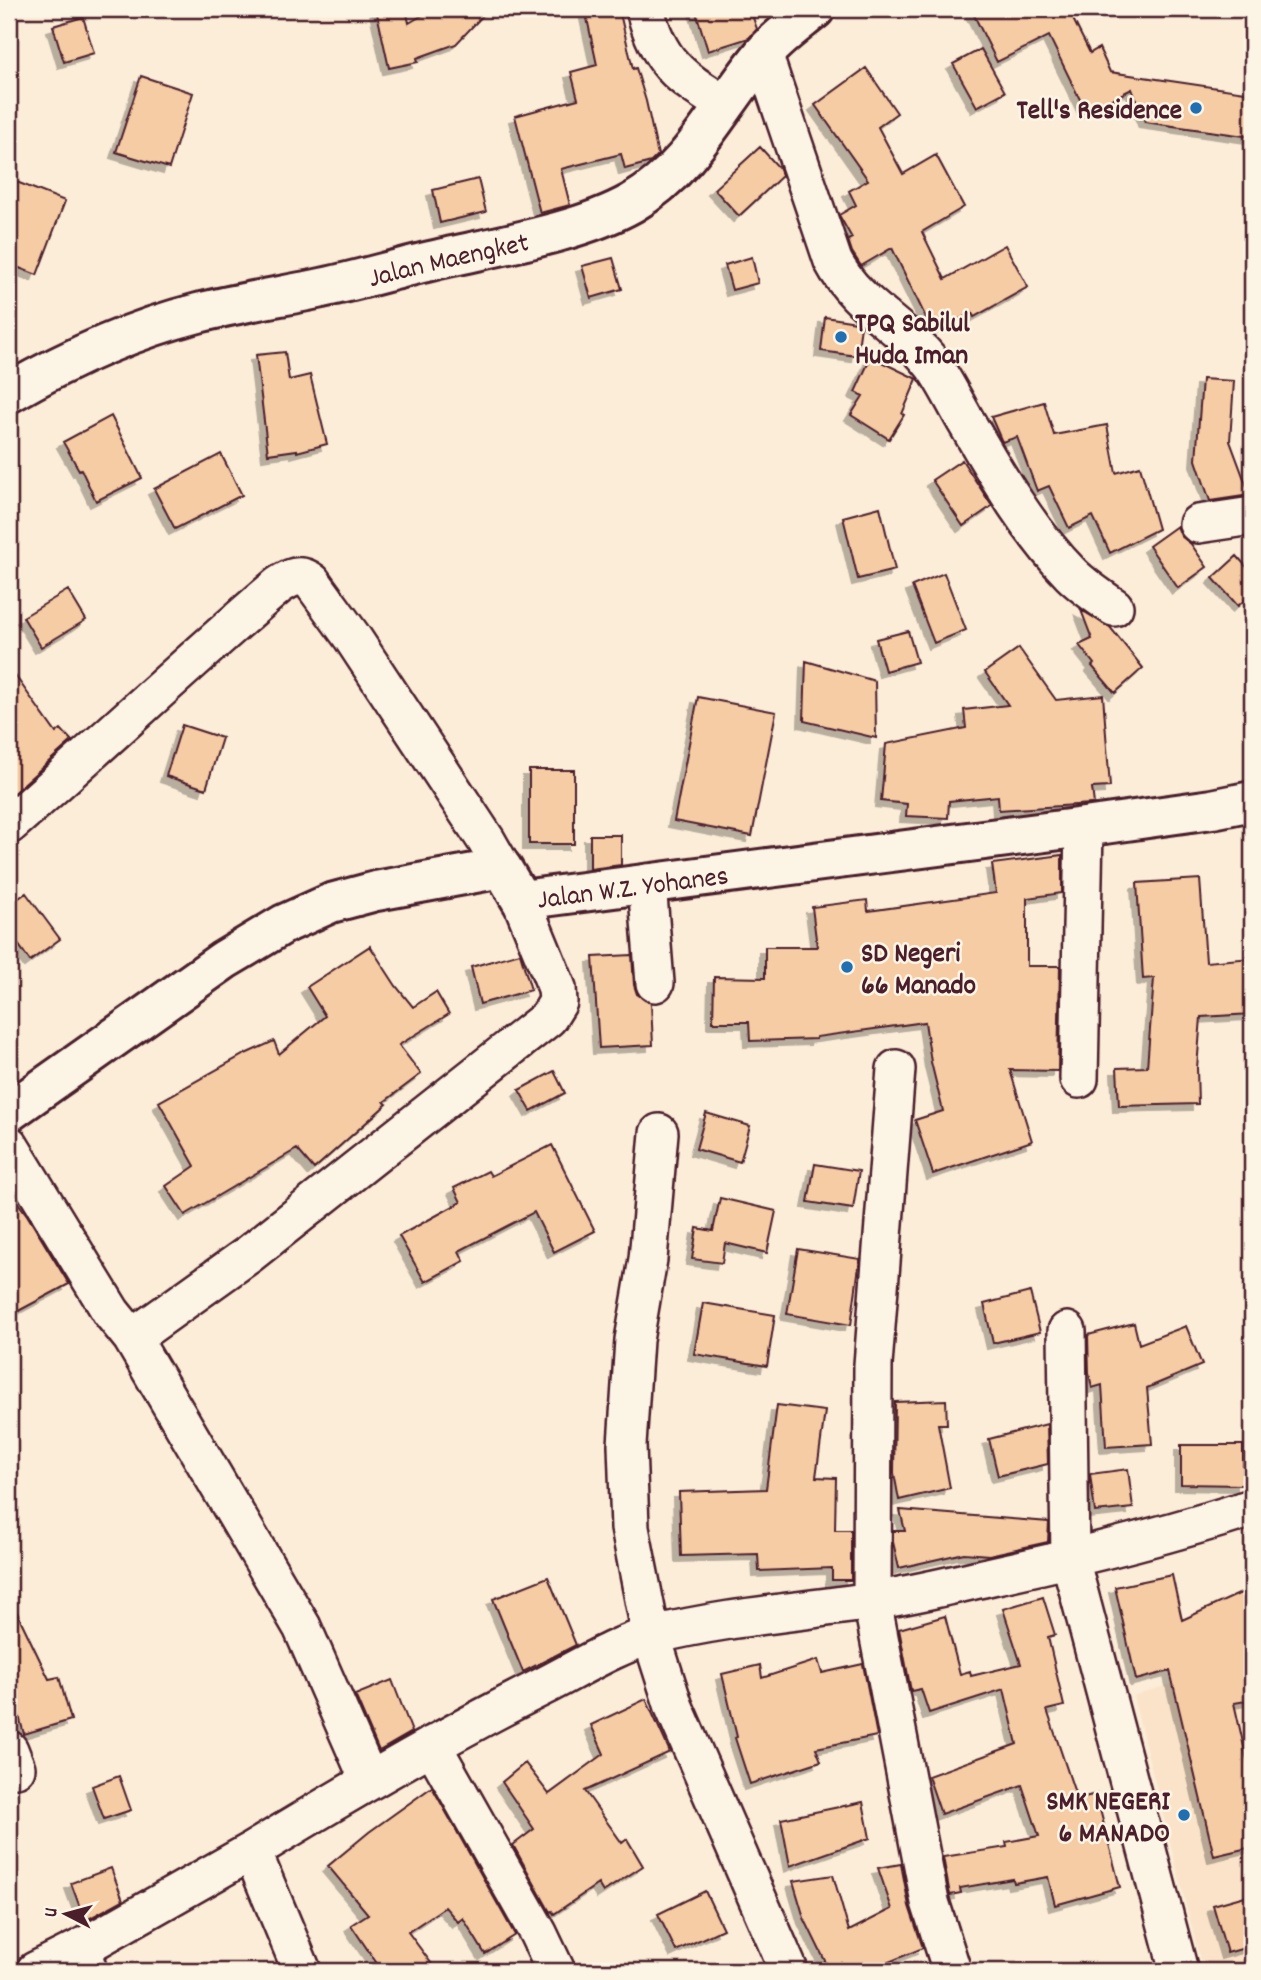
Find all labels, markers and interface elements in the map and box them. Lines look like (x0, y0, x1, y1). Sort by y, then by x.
place label: Tell's Residence (1017, 93, 1182, 133)
marker: Tell's Residence (1188, 100, 1204, 116)
street label: Jalan Maengket (365, 225, 533, 301)
place label: TPQ Sabilul Huda Iman (855, 306, 970, 378)
marker: TPQ Sabilul Huda Iman (833, 329, 849, 345)
street label: Jalan W.Z. Yohanes (535, 858, 731, 923)
place label: SD Negeri 66 Manado (861, 936, 976, 1008)
marker: SD Negeri 66 Manado (839, 959, 855, 975)
place label: SMK NEGERI 6 MANADO (1046, 1784, 1170, 1856)
marker: SMK NEGERI 6 MANADO (1176, 1807, 1192, 1823)
north arrow (32, 1878, 102, 1948)
text: U (39, 1907, 66, 1919)

